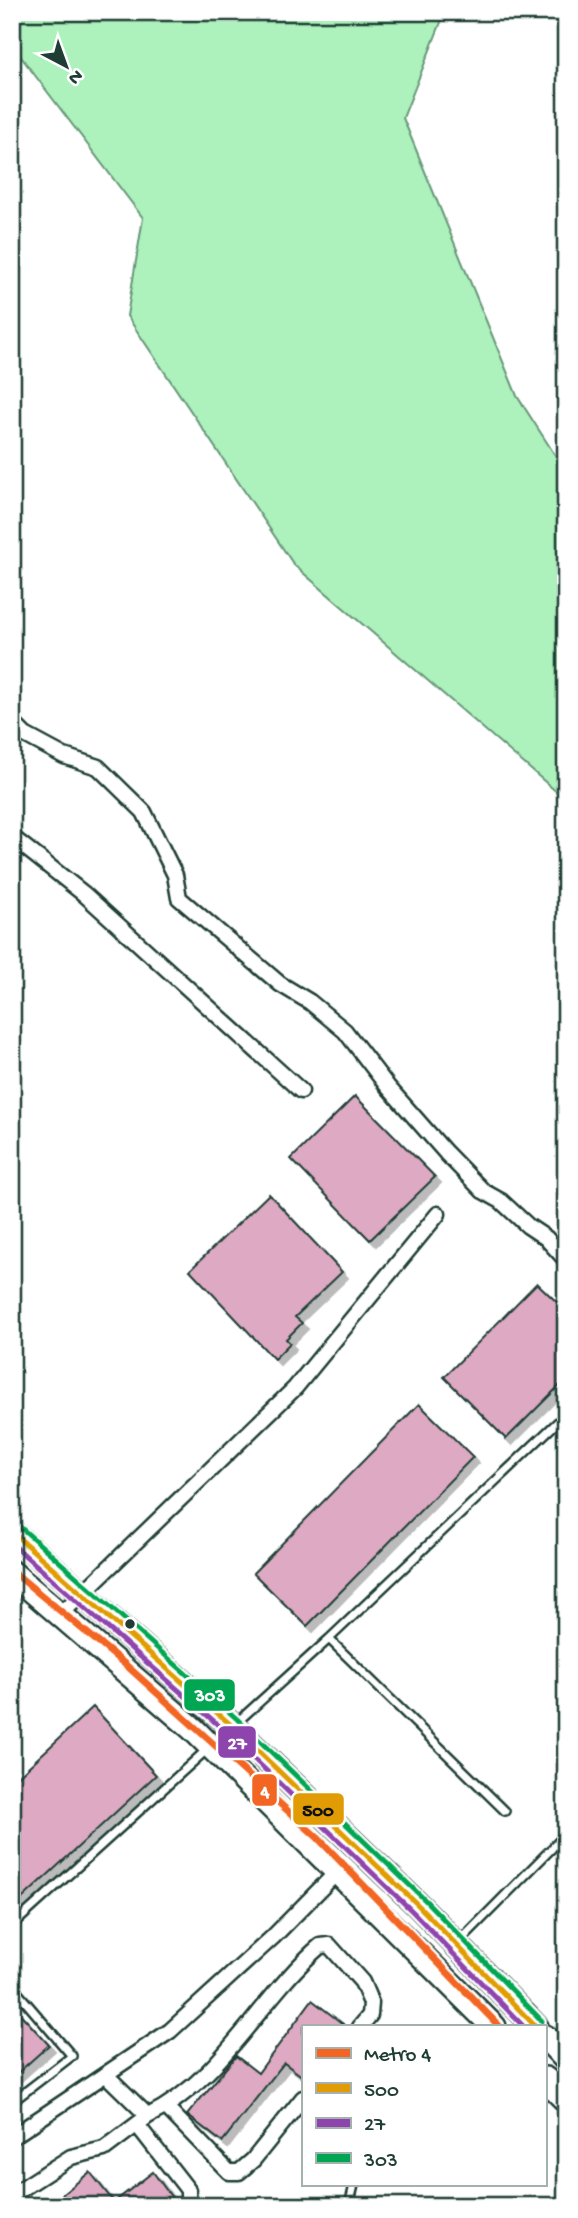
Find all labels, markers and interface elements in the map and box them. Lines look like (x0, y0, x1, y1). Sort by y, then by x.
north arrow (32, 32, 102, 102)
text: N (63, 63, 87, 89)
unlabelled marker (123, 1617, 137, 1631)
line badge: 303 (183, 1678, 236, 1712)
text: 303 (194, 1686, 225, 1709)
line badge: 27 (217, 1725, 257, 1759)
text: 27 (227, 1734, 248, 1757)
line badge: 4 (251, 1773, 278, 1807)
text: 4 (260, 1782, 271, 1805)
line badge: 500 (292, 1792, 345, 1826)
text: 500 (302, 1801, 334, 1824)
legend (302, 2025, 546, 2186)
text: Metro 4 (364, 2044, 431, 2069)
text: 500 (364, 2080, 399, 2105)
text: 27 (364, 2114, 386, 2139)
text: 303 (363, 2150, 398, 2175)

